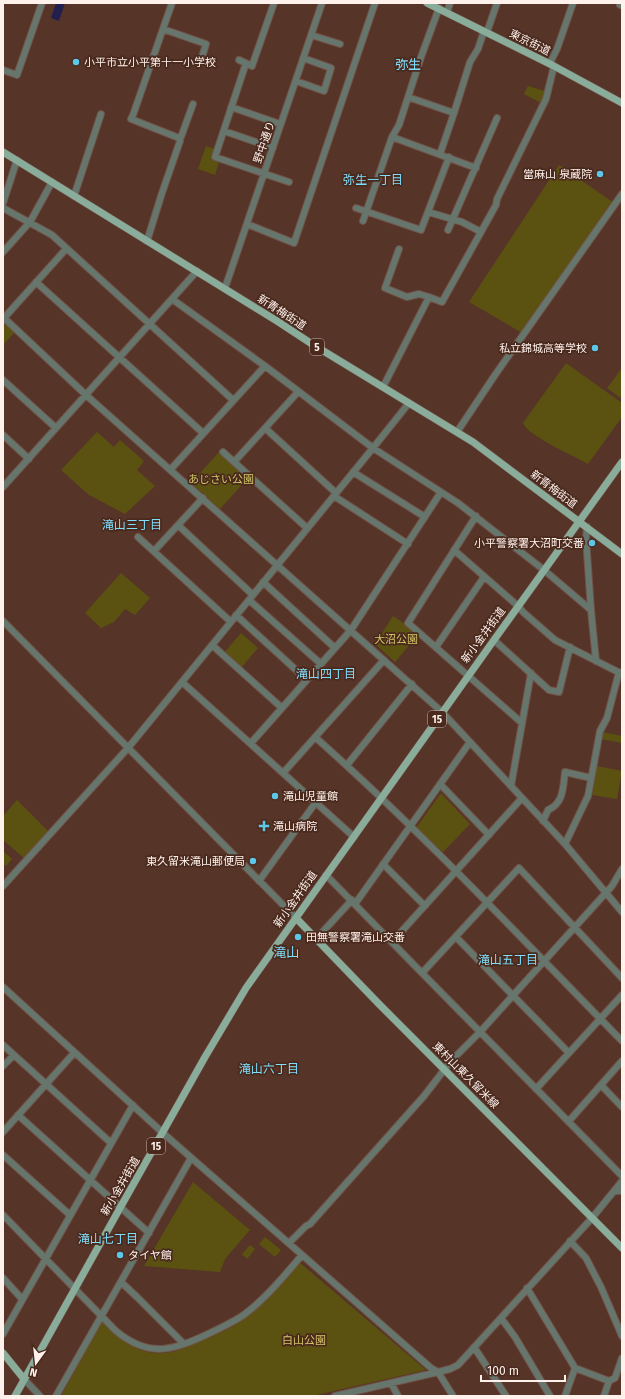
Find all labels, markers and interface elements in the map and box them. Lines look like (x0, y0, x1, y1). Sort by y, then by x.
street label: 東京街道 (507, 27, 552, 58)
place label: 小平市立小平第十一小学校 (84, 56, 216, 69)
marker: 小平市立小平第十一小学校 (71, 57, 81, 67)
district label: 弥生 (395, 57, 421, 72)
street label: 野中通り (251, 119, 278, 165)
place label: 當麻山 泉蔵院 (523, 168, 592, 181)
marker: 當麻山 泉蔵院 (595, 169, 605, 179)
district label: 弥生一丁目 (343, 173, 403, 187)
street label: 新青梅街道 (255, 292, 308, 333)
road number: 5 (310, 339, 324, 355)
place label: 私立錦城高等学校 (499, 342, 587, 355)
marker: 私立錦城高等学校 (590, 343, 600, 353)
street label: 新青梅街道 (528, 468, 580, 511)
park label: あじさい公園 (188, 473, 254, 486)
district label: 滝山三丁目 (102, 518, 162, 532)
place label: 小平警察署大沼町交番 (474, 537, 584, 550)
marker: 小平警察署大沼町交番 (587, 538, 597, 548)
street label: 新小金井街道 (459, 605, 508, 666)
park label: 大沼公園 (374, 633, 418, 646)
district label: 滝山四丁目 (296, 667, 356, 681)
road number: 15 (428, 711, 446, 727)
place label: 滝山児童館 (283, 790, 338, 803)
marker: 滝山児童館 (270, 791, 280, 801)
marker: 滝山病院 (258, 820, 270, 832)
place label: 滝山病院 (273, 820, 317, 833)
place label: 東久留米滝山郵便局 (146, 855, 245, 868)
marker: 東久留米滝山郵便局 (248, 856, 258, 866)
street label: 新小金井街道 (271, 869, 320, 930)
place label: 田無警察署滝山交番 (306, 931, 405, 944)
marker: 田無警察署滝山交番 (293, 932, 303, 942)
district label: 滝山 (273, 945, 299, 960)
district label: 滝山五丁目 (478, 953, 538, 967)
street label: 東村山東久留米線 (430, 1040, 501, 1111)
district label: 滝山六丁目 (239, 1062, 299, 1076)
road number: 15 (147, 1138, 165, 1154)
street label: 新小金井街道 (98, 1154, 143, 1218)
district label: 滝山七丁目 (78, 1232, 138, 1246)
place label: タイヤ館 (128, 1249, 172, 1262)
marker: タイヤ館 (115, 1250, 125, 1260)
park label: 白山公園 (282, 1334, 326, 1347)
north arrow (16, 1343, 56, 1383)
scale bar (481, 1357, 565, 1383)
text: 100 m (487, 1364, 519, 1378)
text: N (28, 1365, 39, 1379)

